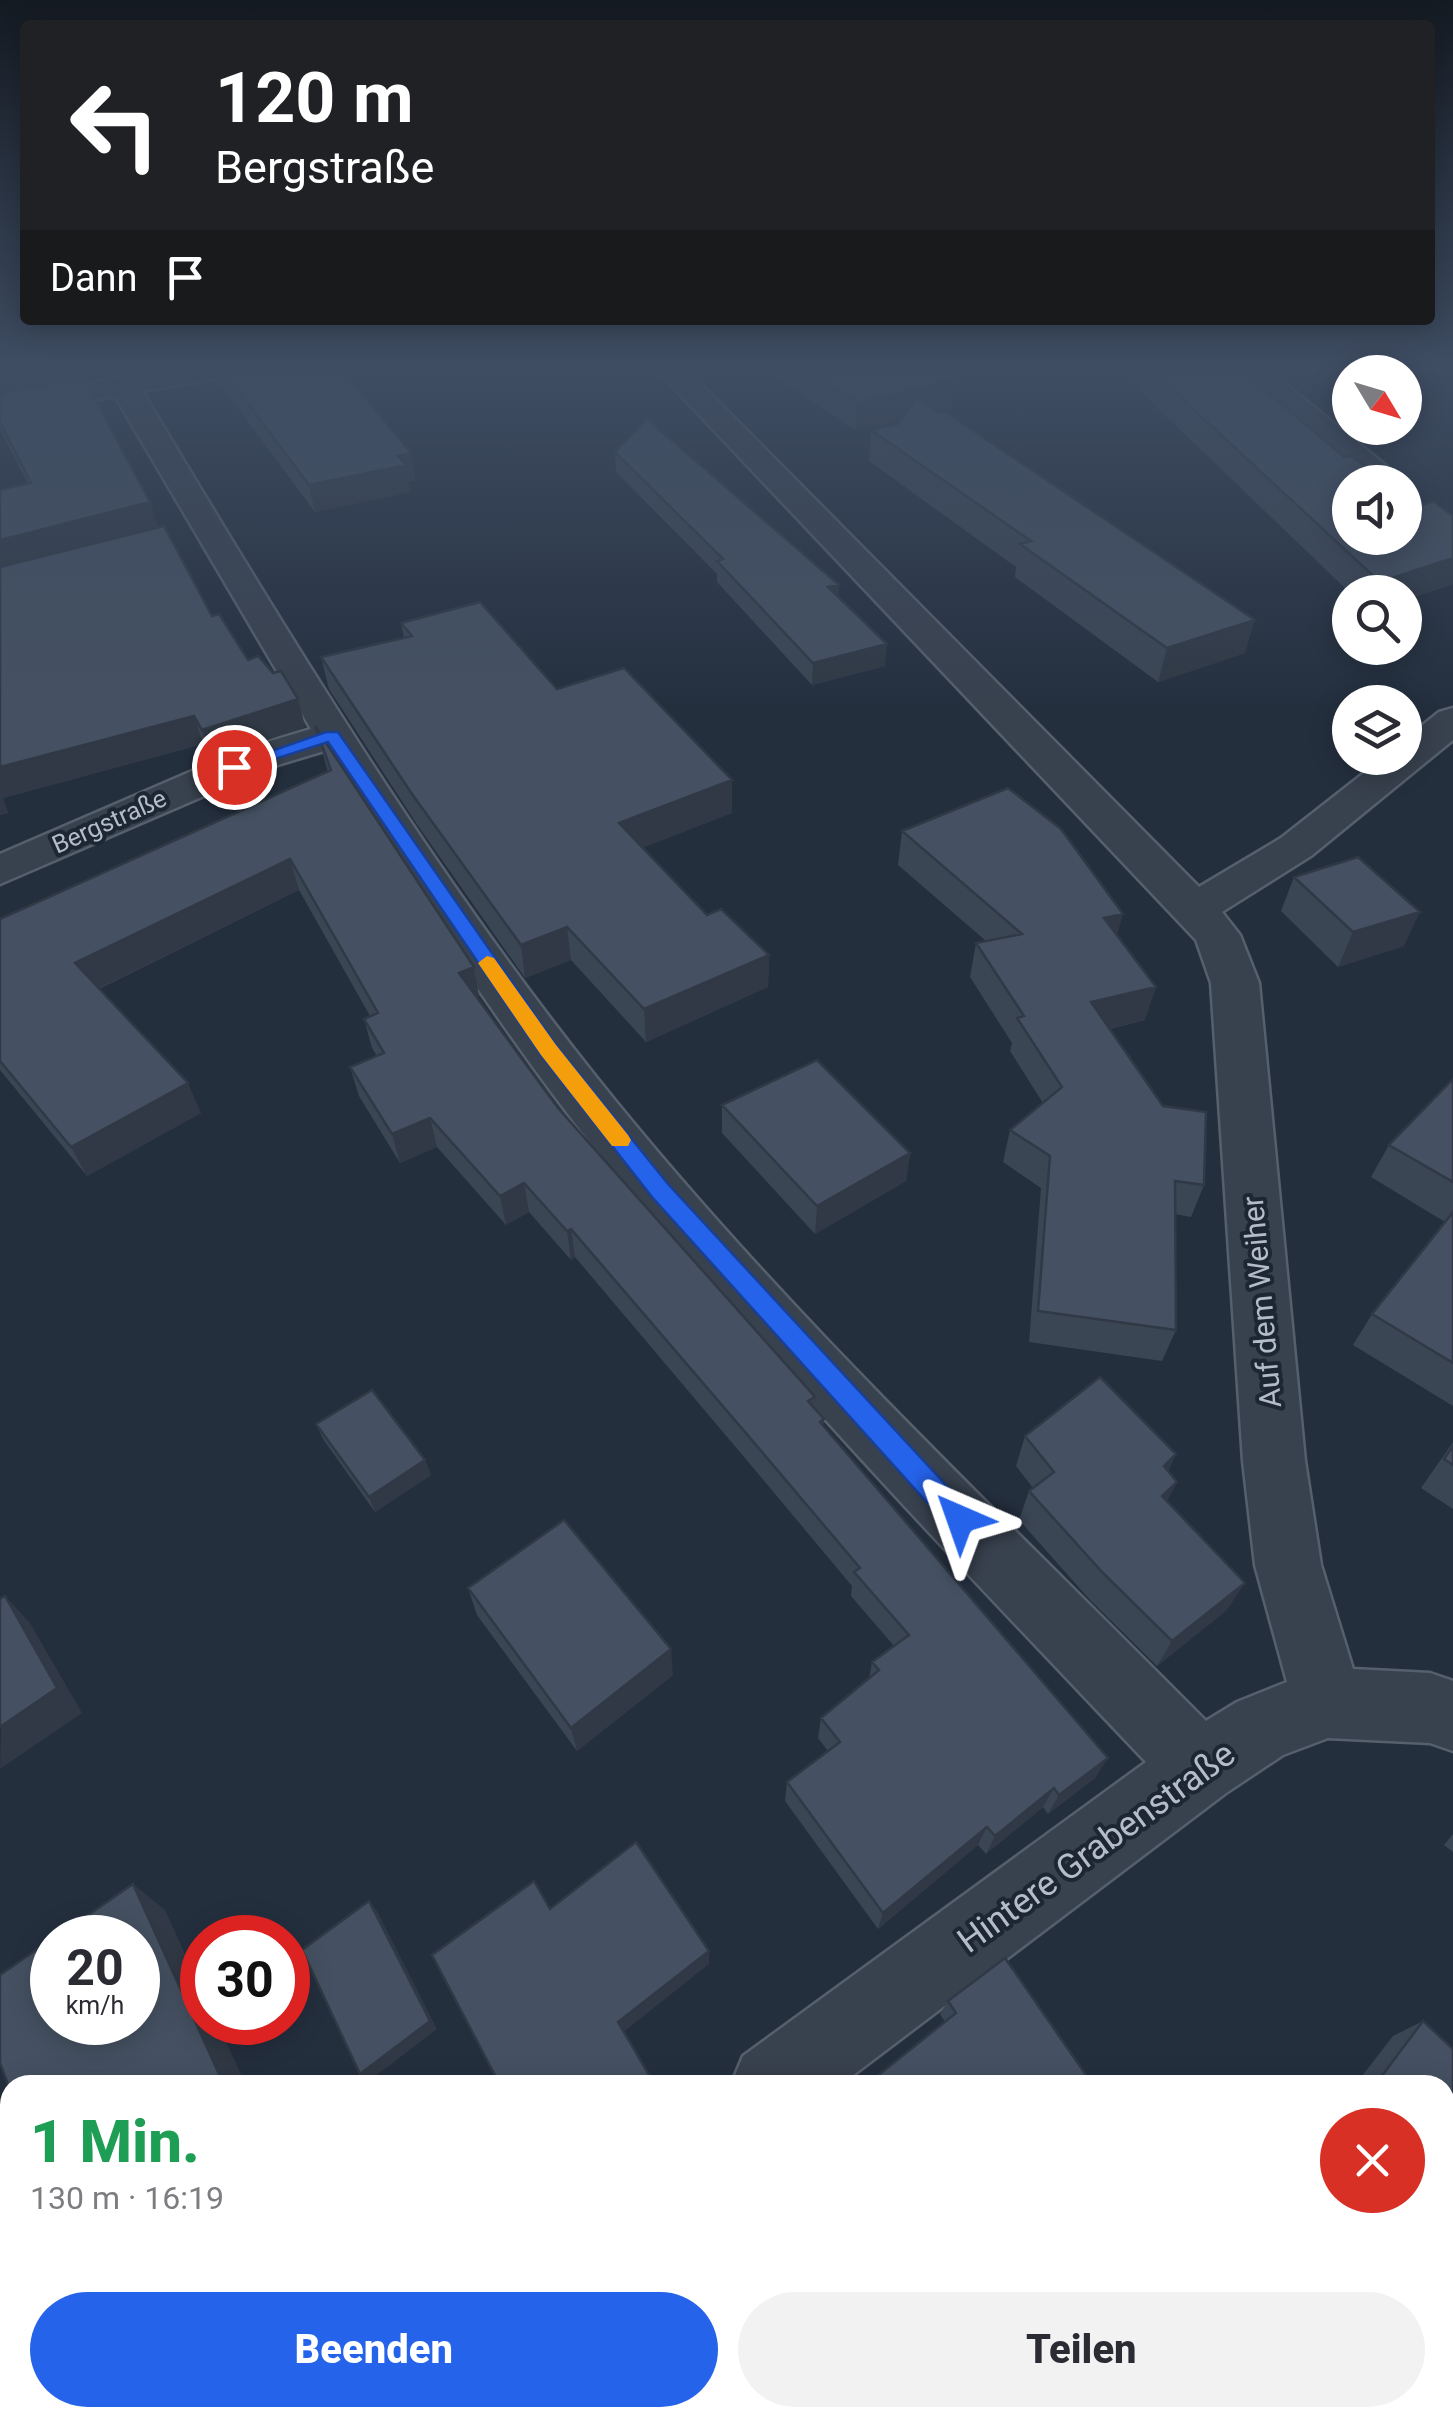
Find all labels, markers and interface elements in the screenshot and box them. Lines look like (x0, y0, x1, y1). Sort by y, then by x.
text: 120 m (215, 57, 414, 139)
icon: left (50, 60, 180, 190)
text: Bergstraße (215, 141, 434, 194)
icon: arrive (158, 250, 213, 305)
text: Dann (50, 256, 138, 300)
north arrow (1332, 355, 1422, 445)
map controls (1332, 355, 1422, 775)
button: sound (1332, 465, 1422, 555)
button: search (1332, 575, 1422, 665)
button: layers (1332, 685, 1422, 775)
pin (192, 725, 277, 810)
icon: arrive (207, 740, 262, 795)
street label: Bergstraße (48, 783, 171, 859)
street label: Auf dem Weiher (1235, 1195, 1288, 1409)
position arrow (908, 1467, 1012, 1571)
street label: Hintere Grabenstraße (950, 1733, 1243, 1962)
speed limit sign: 30 (180, 1915, 310, 2045)
text: 20 (66, 1939, 124, 1997)
text: km/h (66, 1991, 124, 2020)
text: 1 Min. (30, 2106, 200, 2177)
button: close (1320, 2108, 1425, 2213)
text: 130 m · 16:19 (30, 2179, 224, 2217)
button: Beenden (30, 2292, 718, 2407)
button: Teilen (738, 2292, 1425, 2407)

